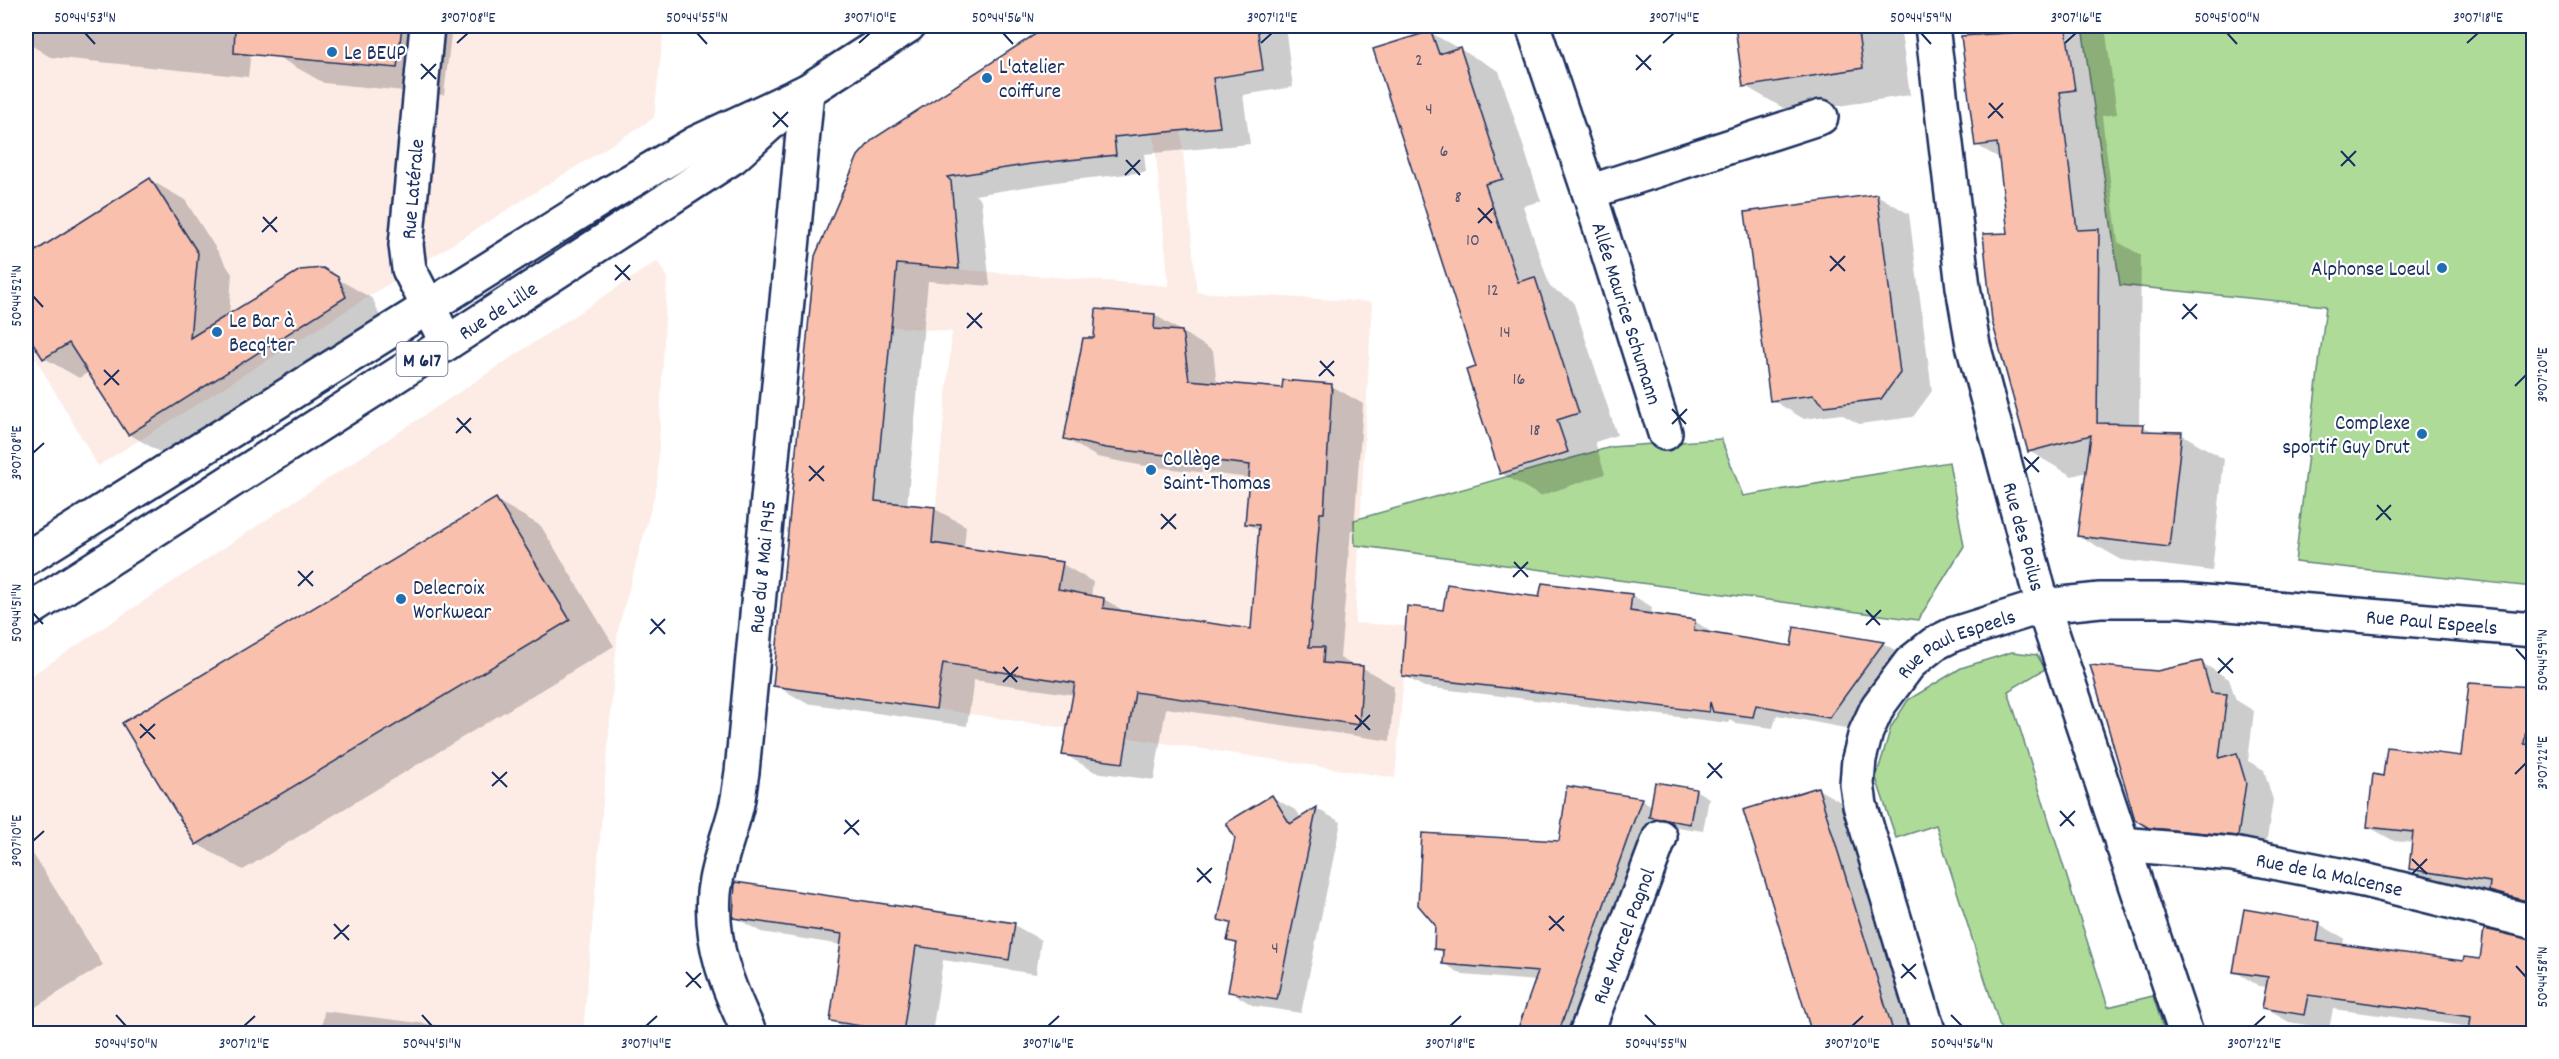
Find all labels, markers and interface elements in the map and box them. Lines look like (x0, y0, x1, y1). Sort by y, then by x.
text: 50°44'53"N (54, 8, 116, 30)
text: 3°07'08"E (441, 8, 496, 30)
text: 50°44'55"N (666, 8, 728, 30)
text: 3°07'10"E (844, 8, 896, 30)
text: 50°44'56"N (972, 8, 1034, 30)
text: 3°07'12"E (1247, 8, 1297, 30)
text: 3°07'14"E (1649, 8, 1699, 30)
text: 50°44'59"N (1890, 8, 1952, 30)
text: 3°07'16"E (2050, 8, 2102, 30)
text: 50°45'00"N (2194, 8, 2260, 30)
text: 3°07'18"E (2453, 8, 2503, 30)
place label: Le BEUP (344, 40, 406, 70)
marker: Le BEUP (325, 45, 339, 59)
house number: 2 (1415, 49, 1423, 74)
place label: L'atelier coiffure (999, 54, 1065, 108)
marker: L'atelier coiffure (980, 71, 994, 85)
house number: 4 (1425, 98, 1433, 123)
street label: Rue Latérale (396, 138, 434, 241)
house number: 6 (1440, 140, 1448, 165)
house number: 8 (1454, 186, 1462, 211)
street label: Allée Maurice Schumann (1581, 219, 1667, 409)
house number: 10 (1466, 229, 1480, 254)
place label: Alphonse Loeul (2311, 256, 2430, 286)
marker: Alphonse Loeul (2435, 261, 2449, 275)
text: 50°44'52"N (7, 265, 29, 327)
street label: Rue de Lille (454, 276, 545, 349)
house number: 12 (1487, 279, 1499, 304)
place label: Le Bar à Becq'ter (229, 308, 295, 362)
house number: 14 (1499, 321, 1511, 346)
marker: Le Bar à Becq'ter (210, 325, 224, 339)
road number: M 617 (396, 342, 448, 376)
text: 3°07'20"E (2533, 347, 2555, 403)
house number: 16 (1513, 368, 1525, 393)
place label: Complexe sportif Guy Drut (2282, 410, 2410, 464)
house number: 18 (1529, 419, 1541, 444)
text: 3°07'08"E (7, 425, 29, 480)
marker: Complexe sportif Guy Drut (2415, 427, 2429, 441)
place label: Collège Saint-Thomas (1163, 446, 1271, 500)
marker: Collège Saint-Thomas (1144, 463, 1158, 477)
street label: Rue des Poilus (1993, 479, 2050, 595)
street label: Rue du 8 Mai 1945 (743, 499, 786, 635)
place label: Delecroix Workwear (413, 575, 491, 629)
text: 50°44'51"N (7, 584, 29, 642)
marker: Delecroix Workwear (394, 592, 408, 606)
street label: Rue Paul Espeels (1891, 604, 2020, 686)
street label: Rue Paul Espeels (2365, 604, 2499, 645)
text: 50°44'59"N (2533, 629, 2555, 691)
text: 3°07'22"E (2533, 736, 2555, 790)
text: 3°07'10"E (7, 815, 29, 867)
street label: Rue de la Malcense (2253, 847, 2406, 907)
street label: Rue Marcel Pagnol (1586, 864, 1665, 1009)
house number: 4 (1271, 937, 1279, 962)
text: 50°44'58"N (2533, 946, 2555, 1008)
text: 50°44'50"N (94, 1034, 158, 1056)
text: 3°07'12"E (219, 1034, 269, 1056)
text: 50°44'51"N (403, 1034, 461, 1056)
text: 3°07'14"E (621, 1034, 671, 1056)
text: 3°07'16"E (1022, 1034, 1074, 1056)
text: 3°07'18"E (1425, 1034, 1475, 1056)
text: 50°44'55"N (1625, 1034, 1687, 1056)
text: 3°07'20"E (1824, 1034, 1880, 1056)
text: 50°44'56"N (1931, 1034, 1993, 1056)
text: 3°07'22"E (2227, 1034, 2281, 1056)

